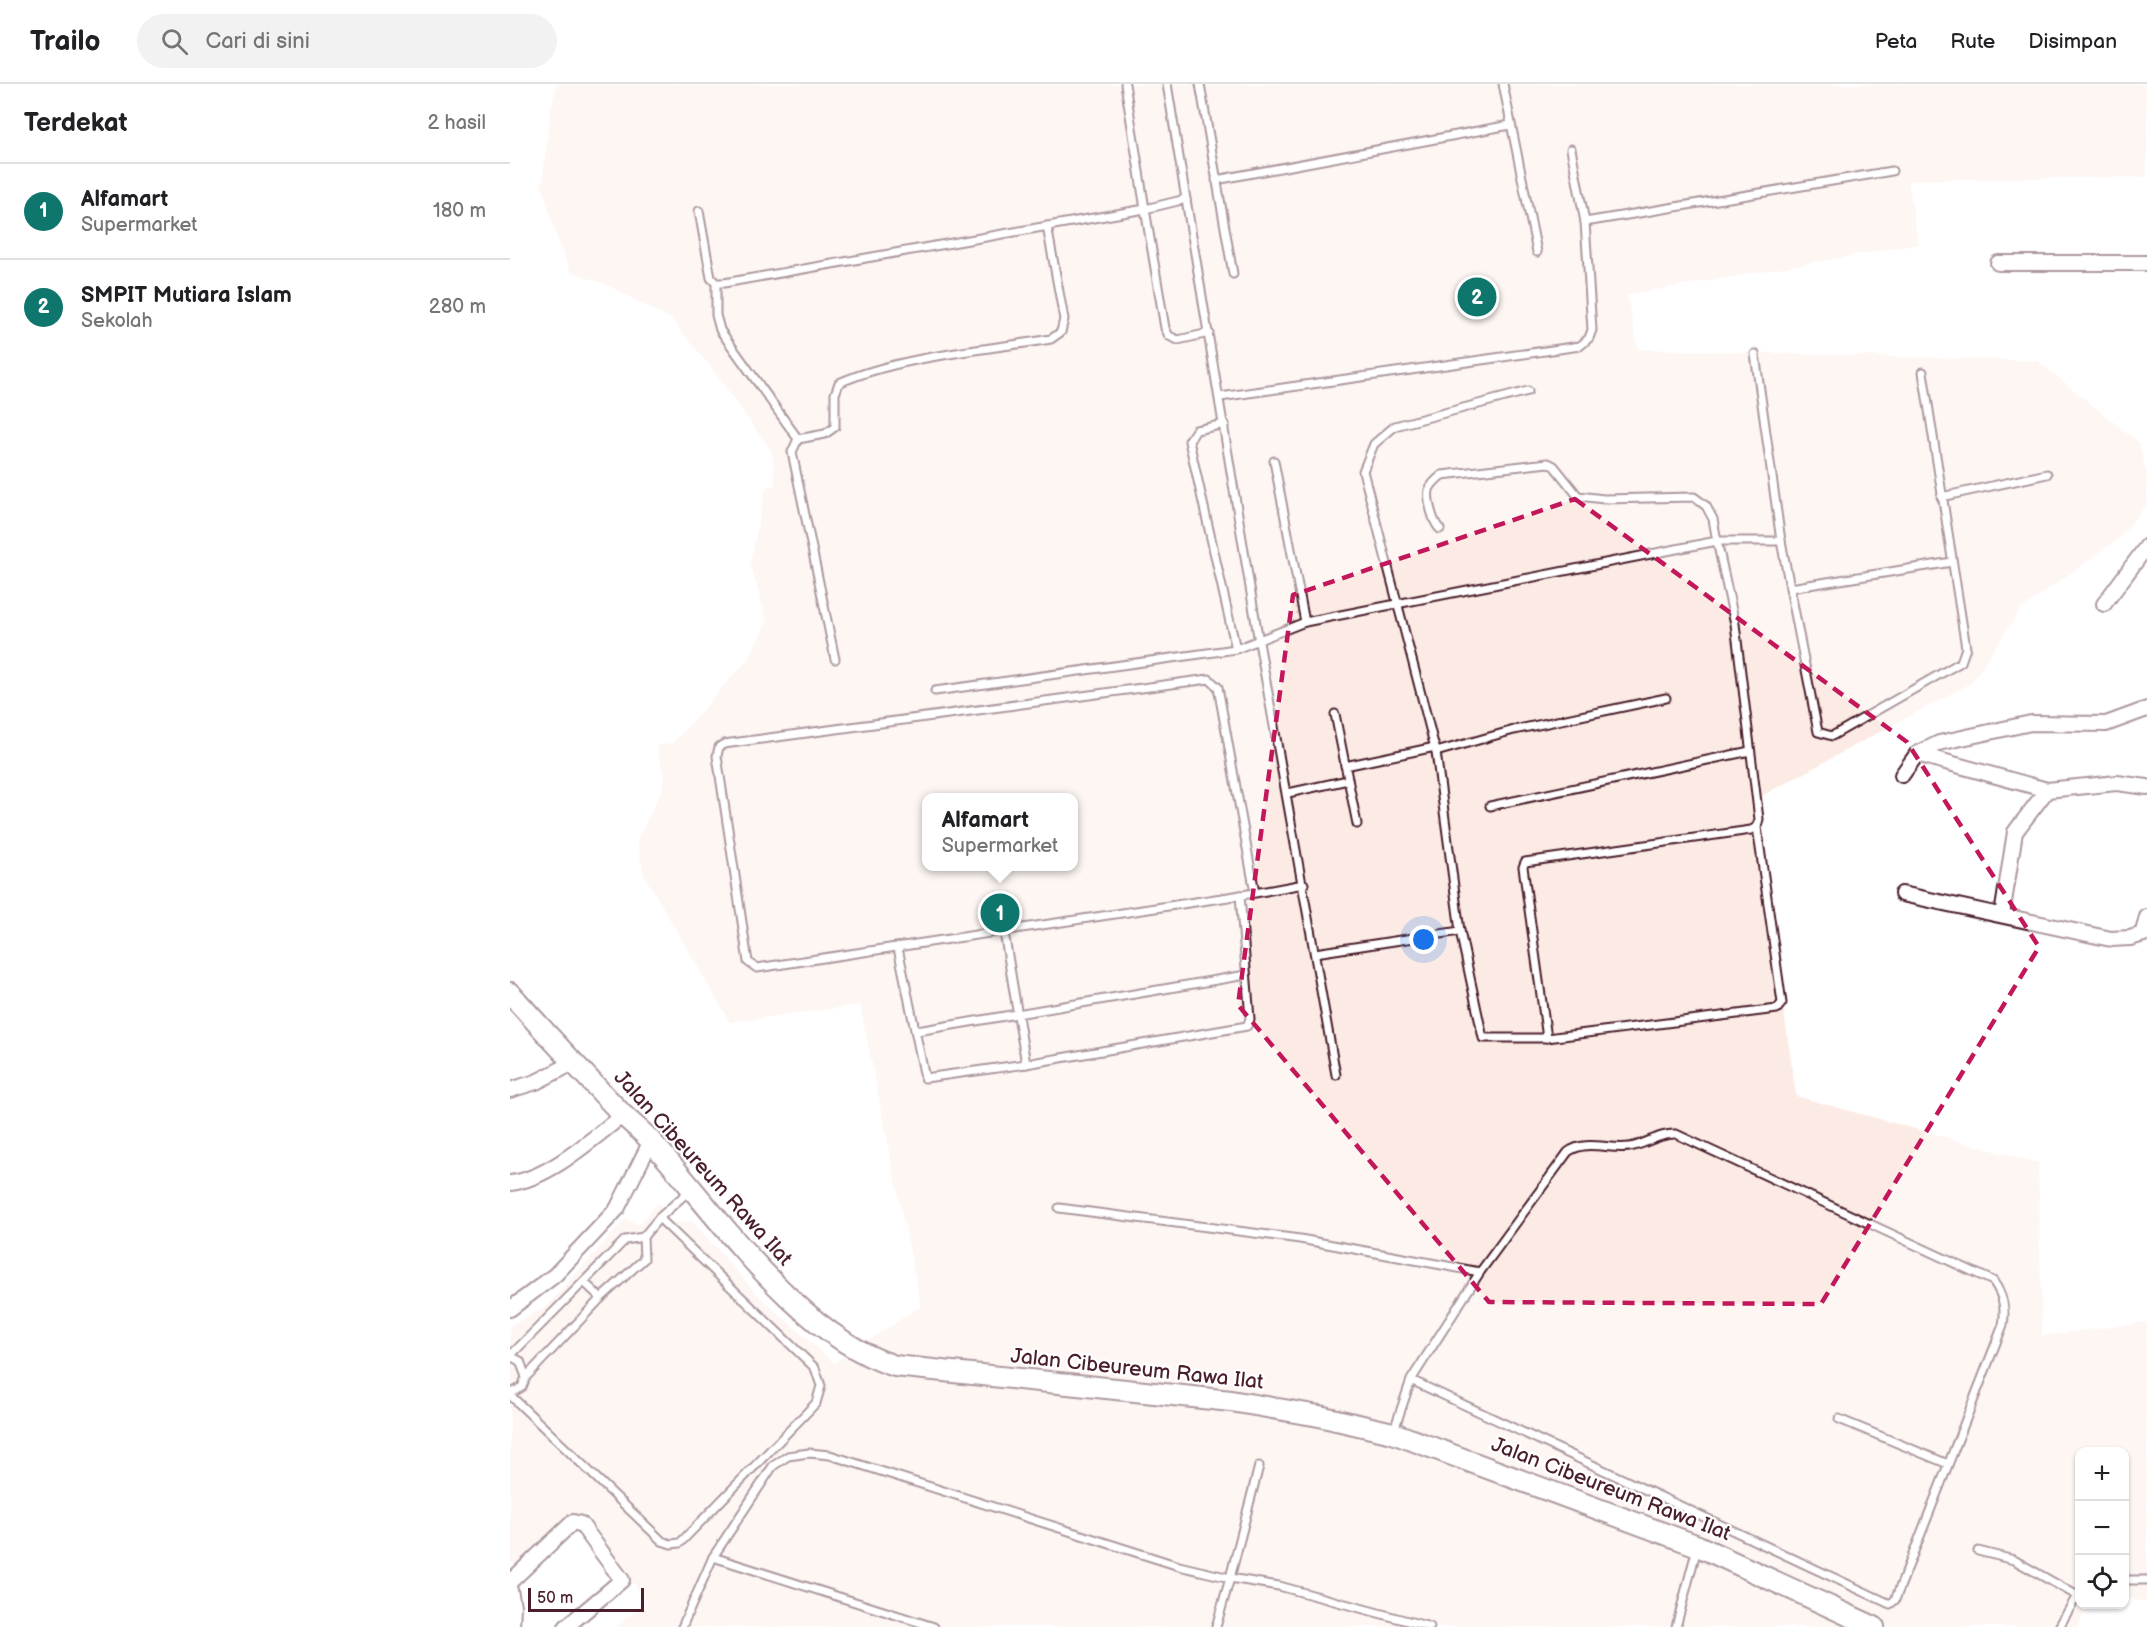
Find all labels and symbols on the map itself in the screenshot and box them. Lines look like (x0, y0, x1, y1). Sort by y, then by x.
pin: 2 (1458, 274, 1496, 320)
pin: 1 (980, 890, 1020, 936)
your location (1409, 925, 1438, 954)
street label: Jalan Cibeureum Rawa Ilat (609, 1065, 798, 1271)
street label: Jalan Cibeureum Rawa Ilat (1009, 1343, 1265, 1395)
street label: Jalan Cibeureum Rawa Ilat (1488, 1432, 1735, 1546)
scale bar (528, 1585, 644, 1612)

